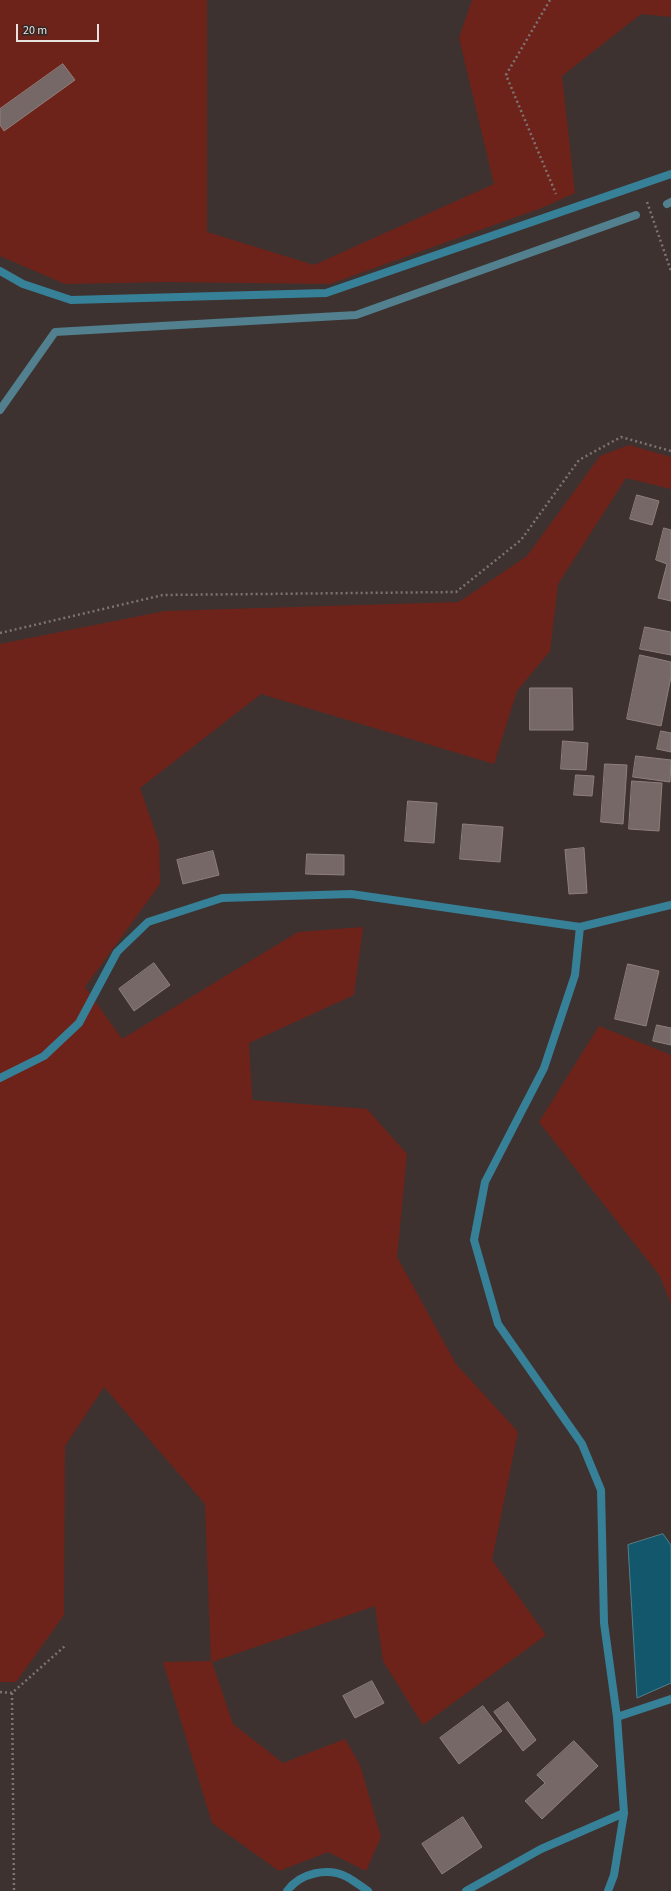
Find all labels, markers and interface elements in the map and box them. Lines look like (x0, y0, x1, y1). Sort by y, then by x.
scale bar (18, 16, 101, 42)
text: 20 m (23, 22, 47, 39)

